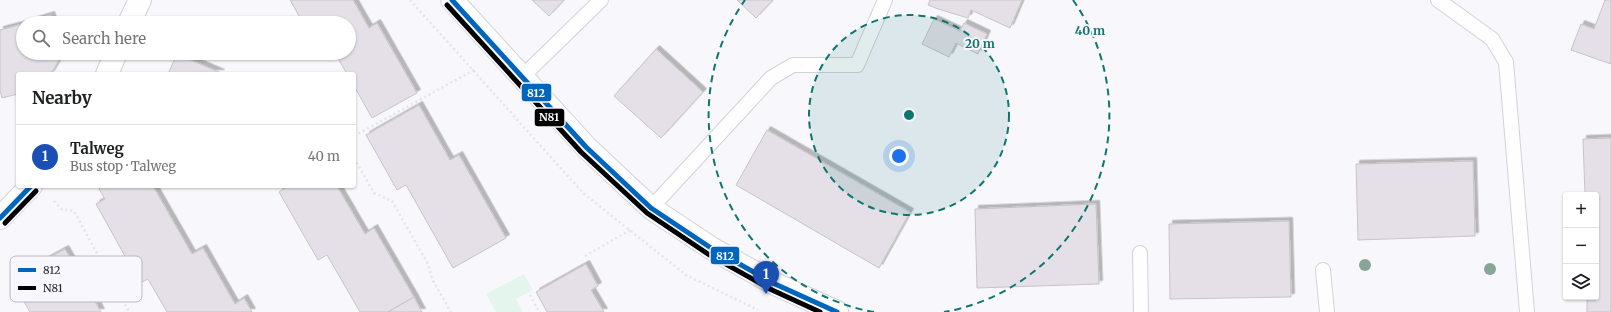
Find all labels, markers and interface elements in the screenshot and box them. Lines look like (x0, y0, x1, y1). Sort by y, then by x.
search box (16, 16, 356, 60)
text: 40 m (1075, 23, 1105, 38)
icon: search (30, 27, 52, 49)
text: Search here (62, 29, 146, 48)
text: 20 m (965, 36, 995, 51)
line badge: 812 (521, 83, 552, 102)
text: 812 (527, 86, 546, 100)
text: Nearby (32, 87, 92, 109)
line badge: N81 (534, 108, 565, 127)
centre of rings (902, 108, 916, 122)
text: N81 (539, 110, 559, 124)
text: Talweg (70, 139, 124, 158)
your location (889, 146, 909, 166)
text: 1 (42, 148, 48, 165)
text: 40 m (308, 148, 340, 165)
text: Bus stop · Talweg (70, 158, 176, 175)
map controls (1563, 192, 1599, 300)
button: + (1563, 192, 1599, 228)
button: − (1563, 228, 1599, 264)
line badge: 812 (710, 246, 740, 265)
text: 812 (716, 249, 735, 263)
legend (10, 256, 142, 302)
pin: 1 (753, 261, 779, 294)
text: 812 (43, 263, 61, 277)
button: layers (1563, 264, 1599, 300)
text: N81 (43, 281, 63, 295)

